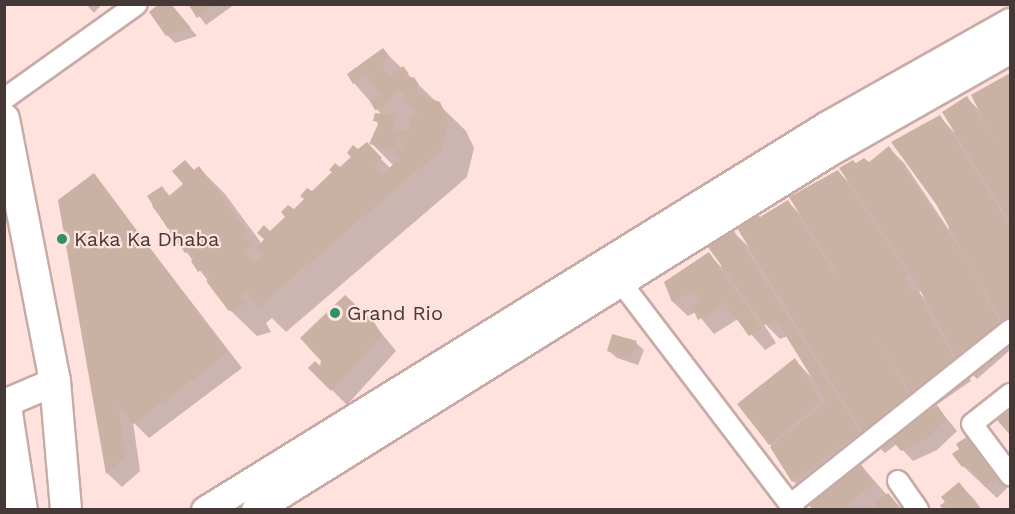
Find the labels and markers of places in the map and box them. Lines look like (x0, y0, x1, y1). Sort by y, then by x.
place label: Kaka Ka Dhaba (74, 227, 220, 251)
marker: Kaka Ka Dhaba (55, 232, 69, 246)
place label: Grand Rio (347, 301, 443, 325)
marker: Grand Rio (328, 306, 342, 320)

